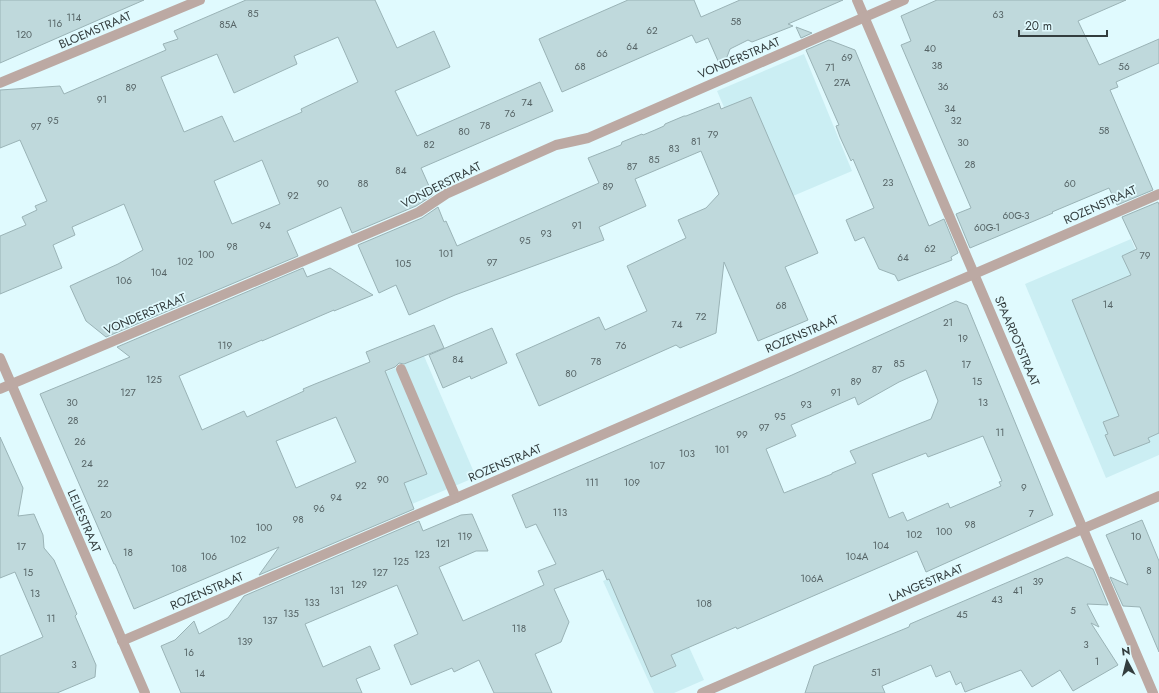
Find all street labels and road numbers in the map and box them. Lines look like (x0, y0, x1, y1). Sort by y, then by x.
street label: BLOEMSTRAAT (56, 6, 135, 53)
street label: VONDERSTRAAT (695, 32, 783, 83)
street label: VONDERSTRAAT (398, 157, 485, 213)
street label: ROZENSTRAAT (1061, 181, 1140, 229)
street label: VONDERSTRAAT (101, 288, 189, 339)
street label: SPAARPOTSTRAAT (990, 293, 1044, 389)
street label: ROZENSTRAAT (763, 310, 842, 358)
street label: ROZENSTRAAT (466, 439, 545, 487)
street label: LELIESTRAAT (63, 487, 105, 556)
street label: LANGESTRAAT (886, 559, 966, 607)
street label: ROZENSTRAAT (168, 567, 247, 615)

